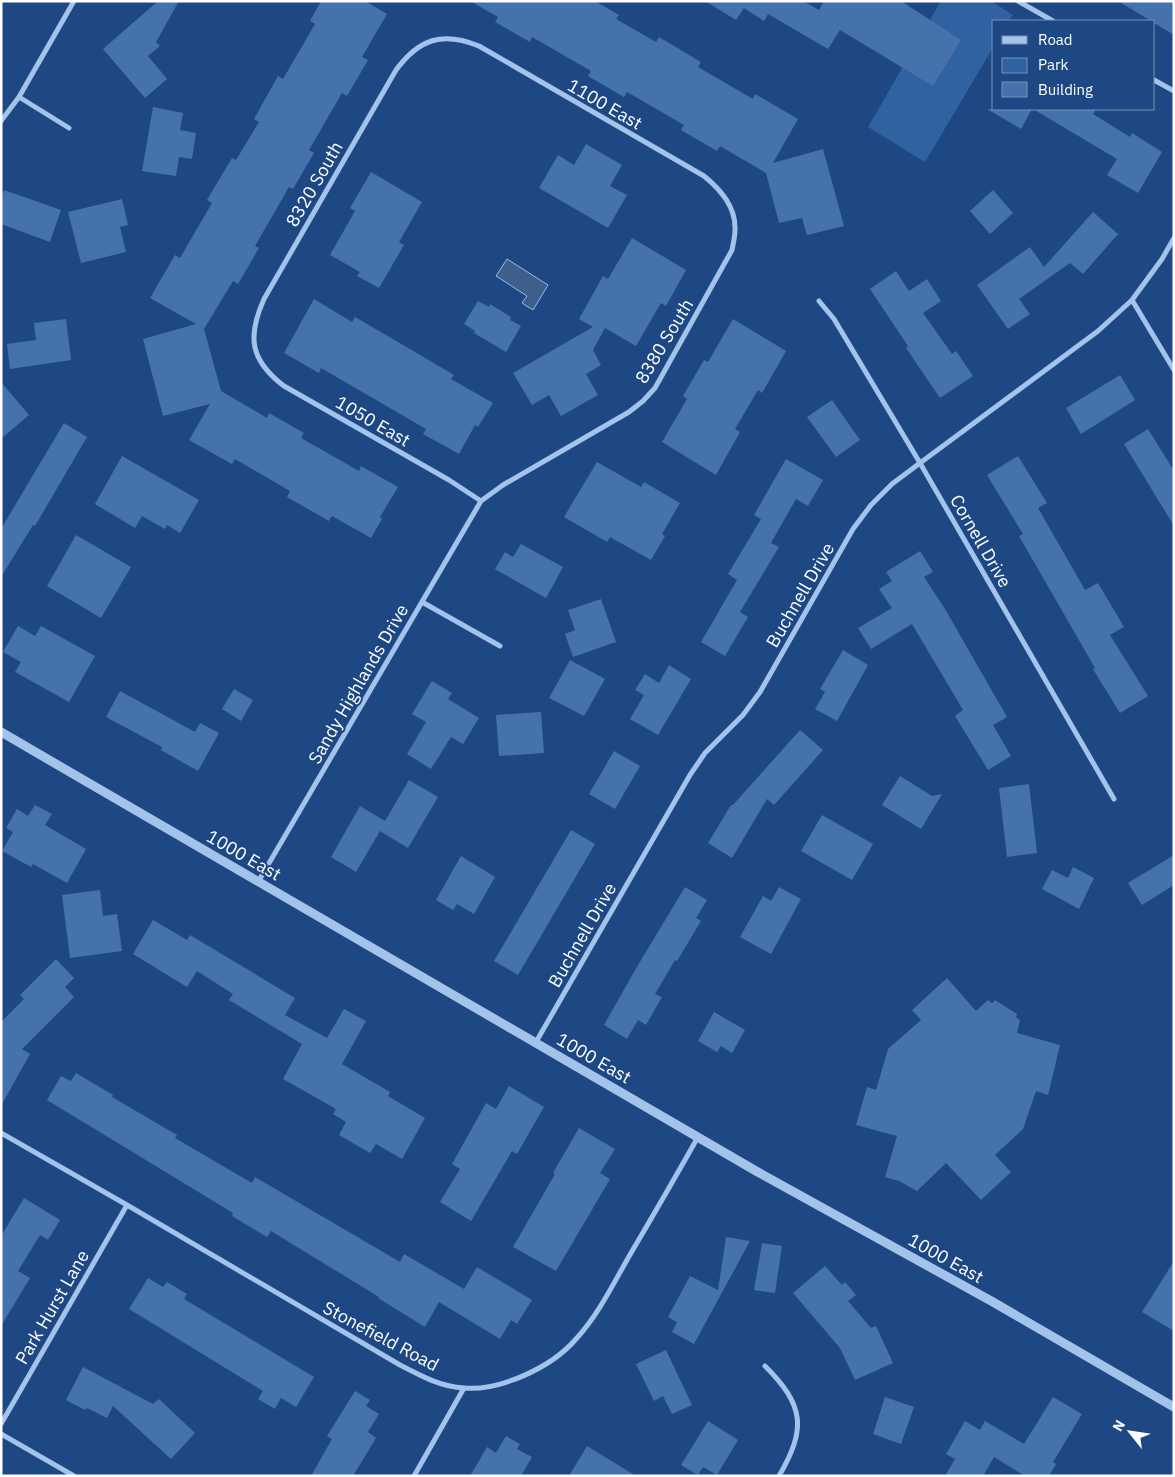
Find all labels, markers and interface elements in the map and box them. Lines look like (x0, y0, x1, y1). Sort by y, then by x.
legend (992, 20, 1155, 110)
text: Road (1038, 30, 1073, 49)
text: Park (1038, 55, 1068, 74)
street label: 1100 East (564, 73, 646, 135)
text: Building (1038, 80, 1093, 99)
street label: 8320 South (280, 137, 348, 231)
street label: 8380 South (630, 294, 698, 388)
street label: 1050 East (332, 390, 414, 452)
street label: Cornell Drive (945, 490, 1017, 592)
street label: Buchnell Drive (761, 538, 839, 651)
street label: Sandy Highlands Drive (303, 600, 413, 768)
street label: 1000 East (203, 824, 285, 886)
street label: Buchnell Drive (543, 878, 621, 991)
street label: 1000 East (553, 1027, 635, 1089)
street label: 1000 East (904, 1228, 988, 1288)
street label: Park Hurst Lane (10, 1246, 94, 1368)
street label: Stonefield Road (319, 1296, 443, 1376)
north arrow (1105, 1407, 1155, 1457)
text: N (1108, 1417, 1129, 1434)

